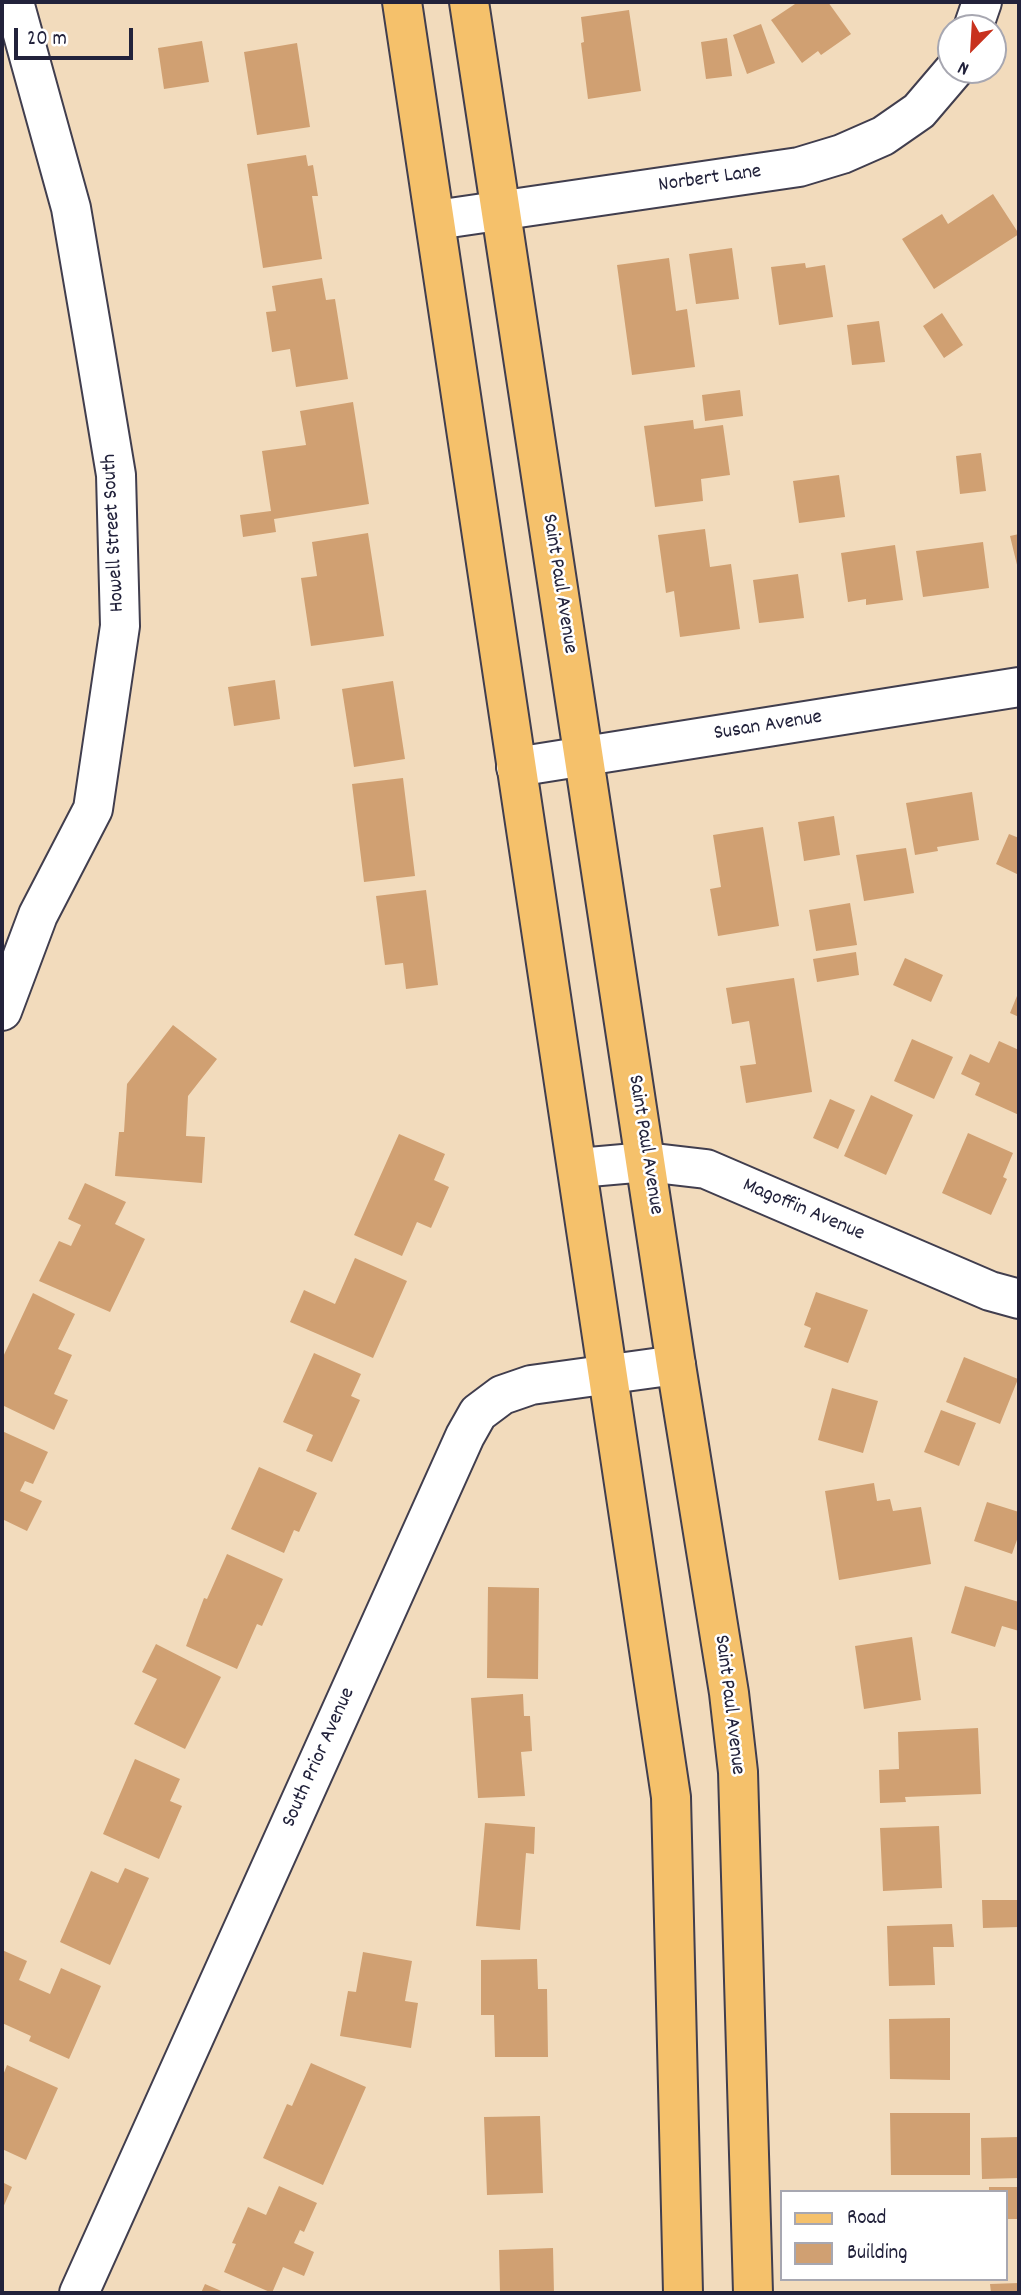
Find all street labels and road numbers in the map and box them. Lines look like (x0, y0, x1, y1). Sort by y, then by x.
street label: Norbert Lane (657, 160, 763, 200)
street label: Howell Street South (98, 453, 132, 613)
street label: Saint Paul Avenue (535, 512, 581, 656)
street label: Susan Avenue (712, 706, 824, 748)
street label: Saint Paul Avenue (621, 1073, 667, 1217)
street label: Magoffin Avenue (738, 1174, 868, 1248)
street label: Saint Paul Avenue (707, 1634, 749, 1776)
street label: South Prior Avenue (278, 1684, 362, 1832)

